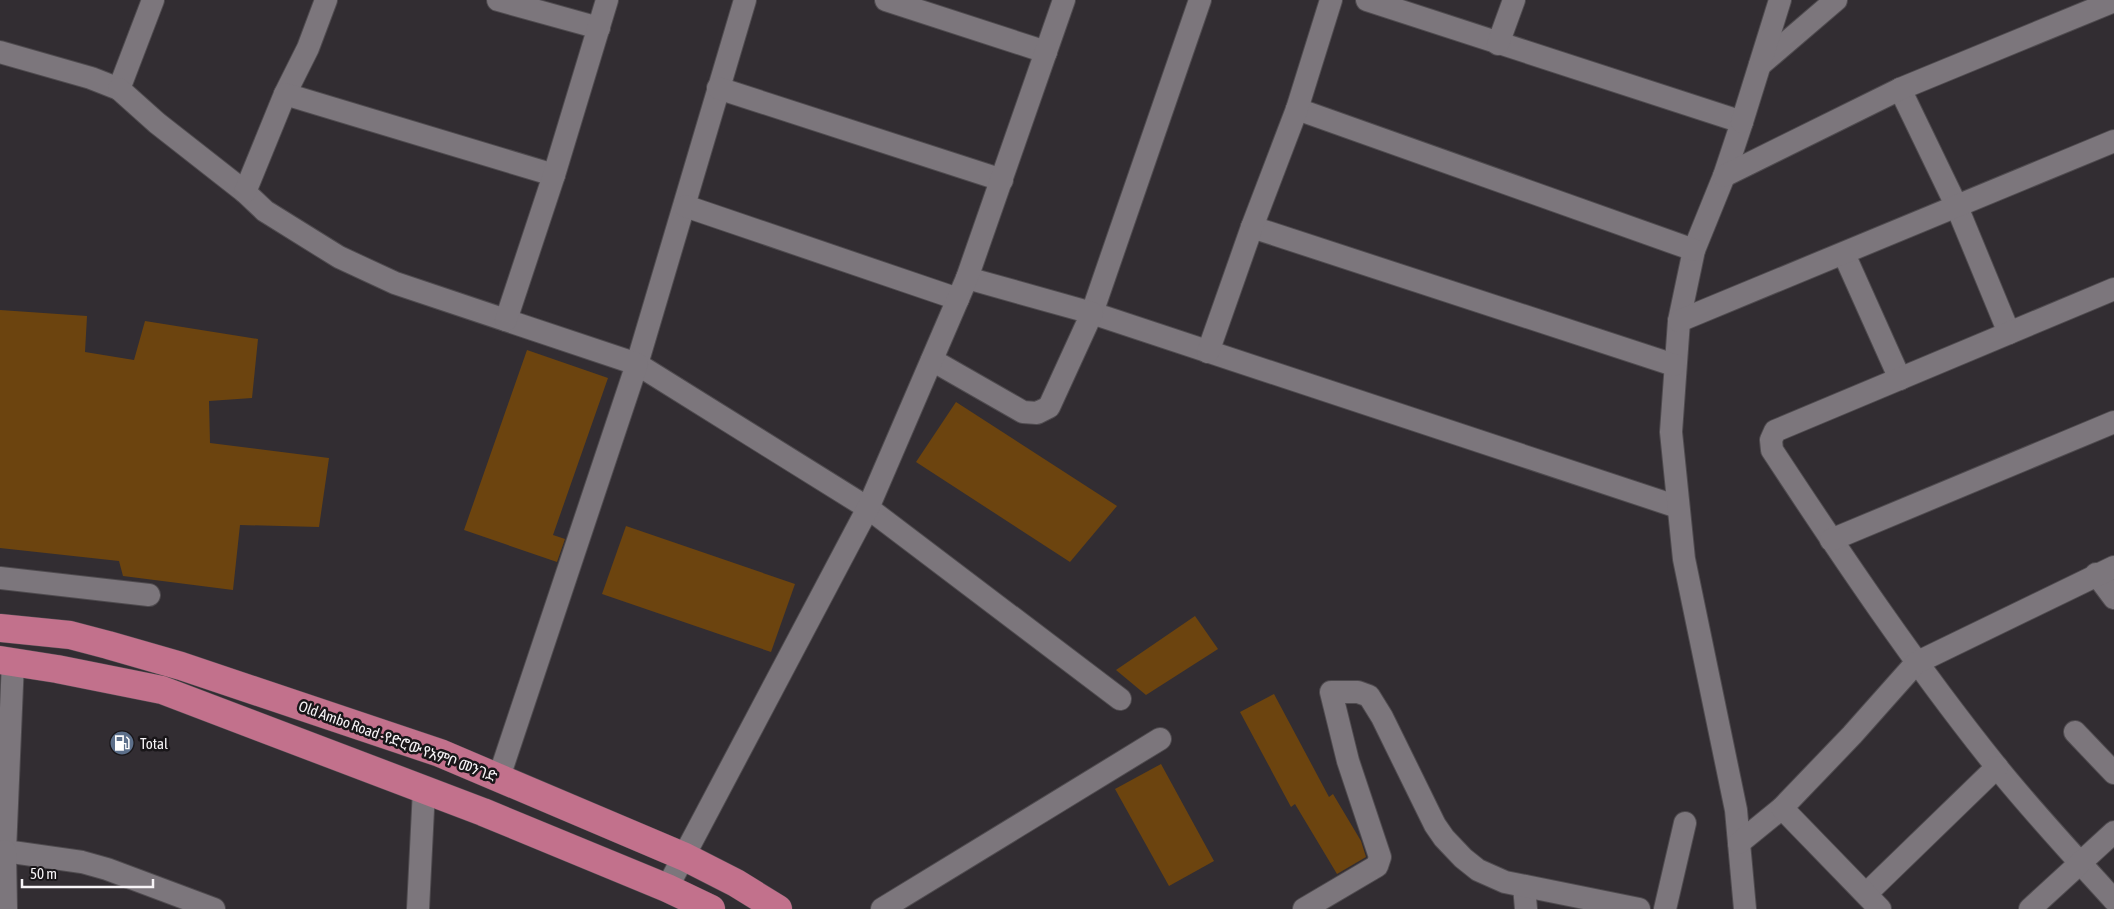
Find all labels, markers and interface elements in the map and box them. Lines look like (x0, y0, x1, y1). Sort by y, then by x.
street label: Old Ambo Road -የድሮው የአምቦ መንገድ (296, 697, 500, 785)
fuel station icon: Total (109, 730, 135, 756)
place label: Total (140, 735, 168, 752)
scale bar (22, 856, 154, 888)
text: 50 m (30, 865, 57, 882)

